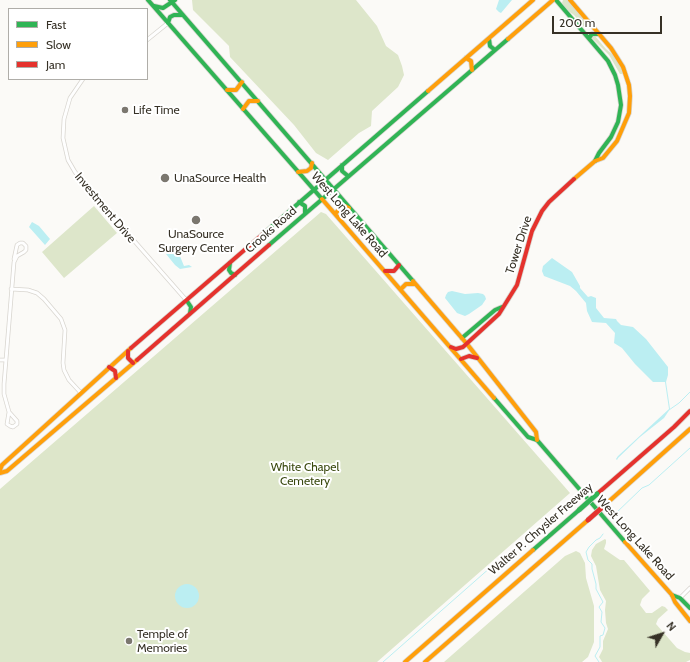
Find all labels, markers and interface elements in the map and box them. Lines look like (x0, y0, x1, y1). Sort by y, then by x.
legend (8, 8, 148, 80)
scale bar (554, 8, 664, 34)
text: 200 m (559, 15, 595, 30)
text: Fast (46, 17, 66, 32)
text: Slow (46, 37, 71, 52)
text: Jam (46, 57, 65, 72)
place label: Life Time (133, 103, 180, 117)
marker: Life Time (120, 105, 130, 115)
street label: West Long Lake Road (308, 169, 390, 261)
street label: Investment Drive (71, 170, 139, 246)
place label: UnaSource Health (174, 171, 266, 185)
marker: UnaSource Health (159, 172, 171, 184)
street label: Crooks Road (242, 204, 300, 256)
marker: UnaSource Surgery Center (190, 214, 202, 226)
street label: Tower Drive (503, 214, 535, 276)
place label: UnaSource Surgery Center (158, 227, 234, 255)
park label: White Chapel Cemetery (271, 460, 339, 488)
street label: Walter P. Chrysler Freeway (486, 480, 596, 578)
street label: West Long Lake Road (593, 493, 677, 583)
north arrow (642, 614, 682, 654)
text: N (663, 619, 679, 634)
place label: Temple of Memories (137, 627, 188, 655)
marker: Temple of Memories (124, 636, 134, 646)

